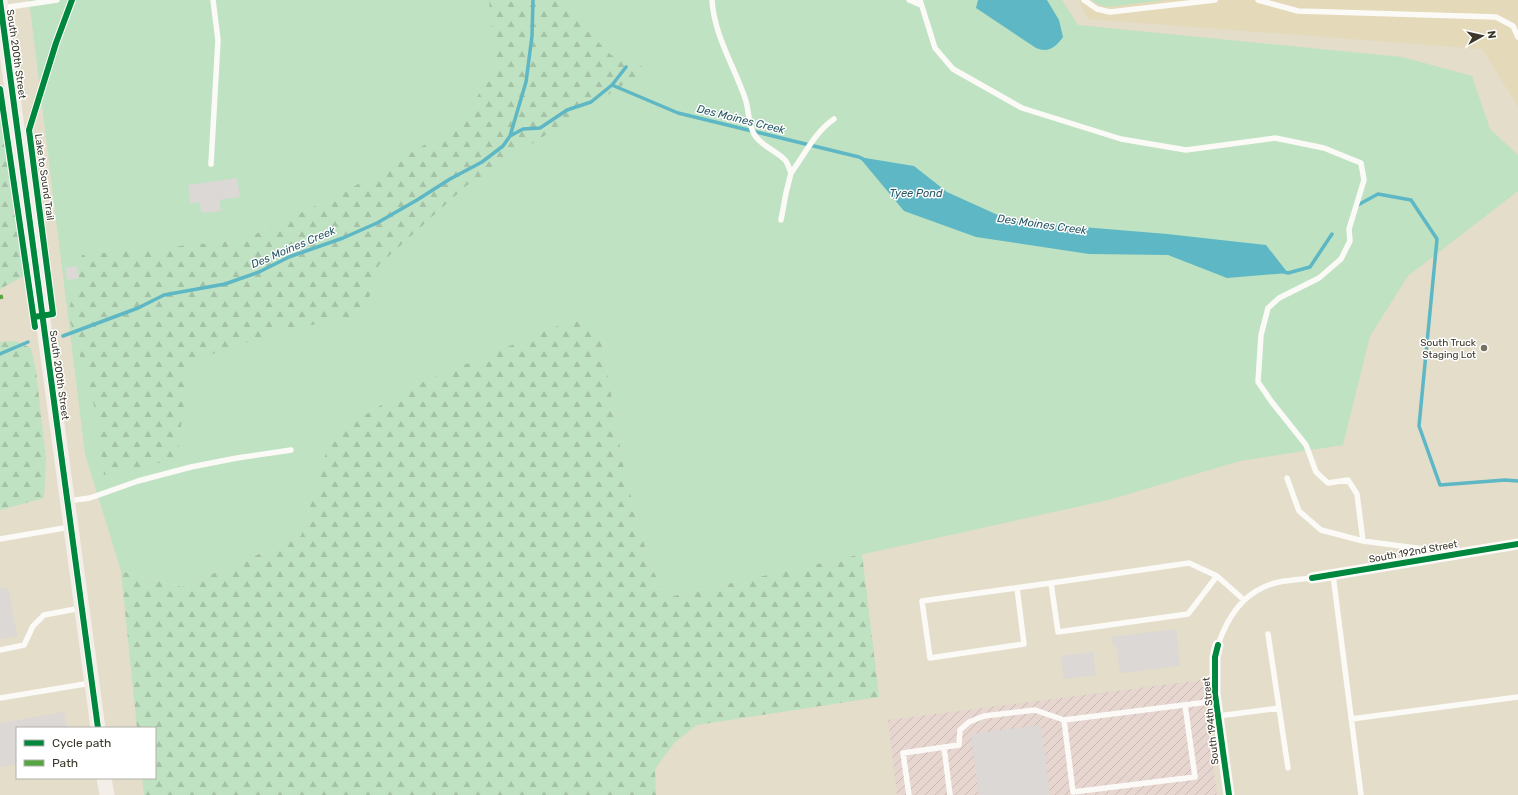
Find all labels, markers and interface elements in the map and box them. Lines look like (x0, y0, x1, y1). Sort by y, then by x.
street label: South 200th Street (4, 9, 28, 100)
north arrow (1462, 16, 1502, 56)
text: N (1484, 30, 1498, 40)
water label: Des Moines Creek (695, 102, 787, 137)
street label: Lake to Sound Trail (32, 133, 56, 221)
water label: Tyee Pond (889, 187, 943, 200)
water label: Des Moines Creek (996, 212, 1088, 237)
water label: Des Moines Creek (249, 224, 338, 271)
street label: South 200th Street (47, 330, 71, 421)
place label: South Truck Staging Lot (1420, 337, 1477, 361)
marker: South Truck Staging Lot (1479, 343, 1489, 353)
street label: South 192nd Street (1368, 538, 1459, 566)
street label: South 194th Street (1200, 676, 1222, 765)
legend (16, 727, 156, 779)
text: Cycle path (52, 736, 111, 750)
text: Path (52, 756, 78, 770)

